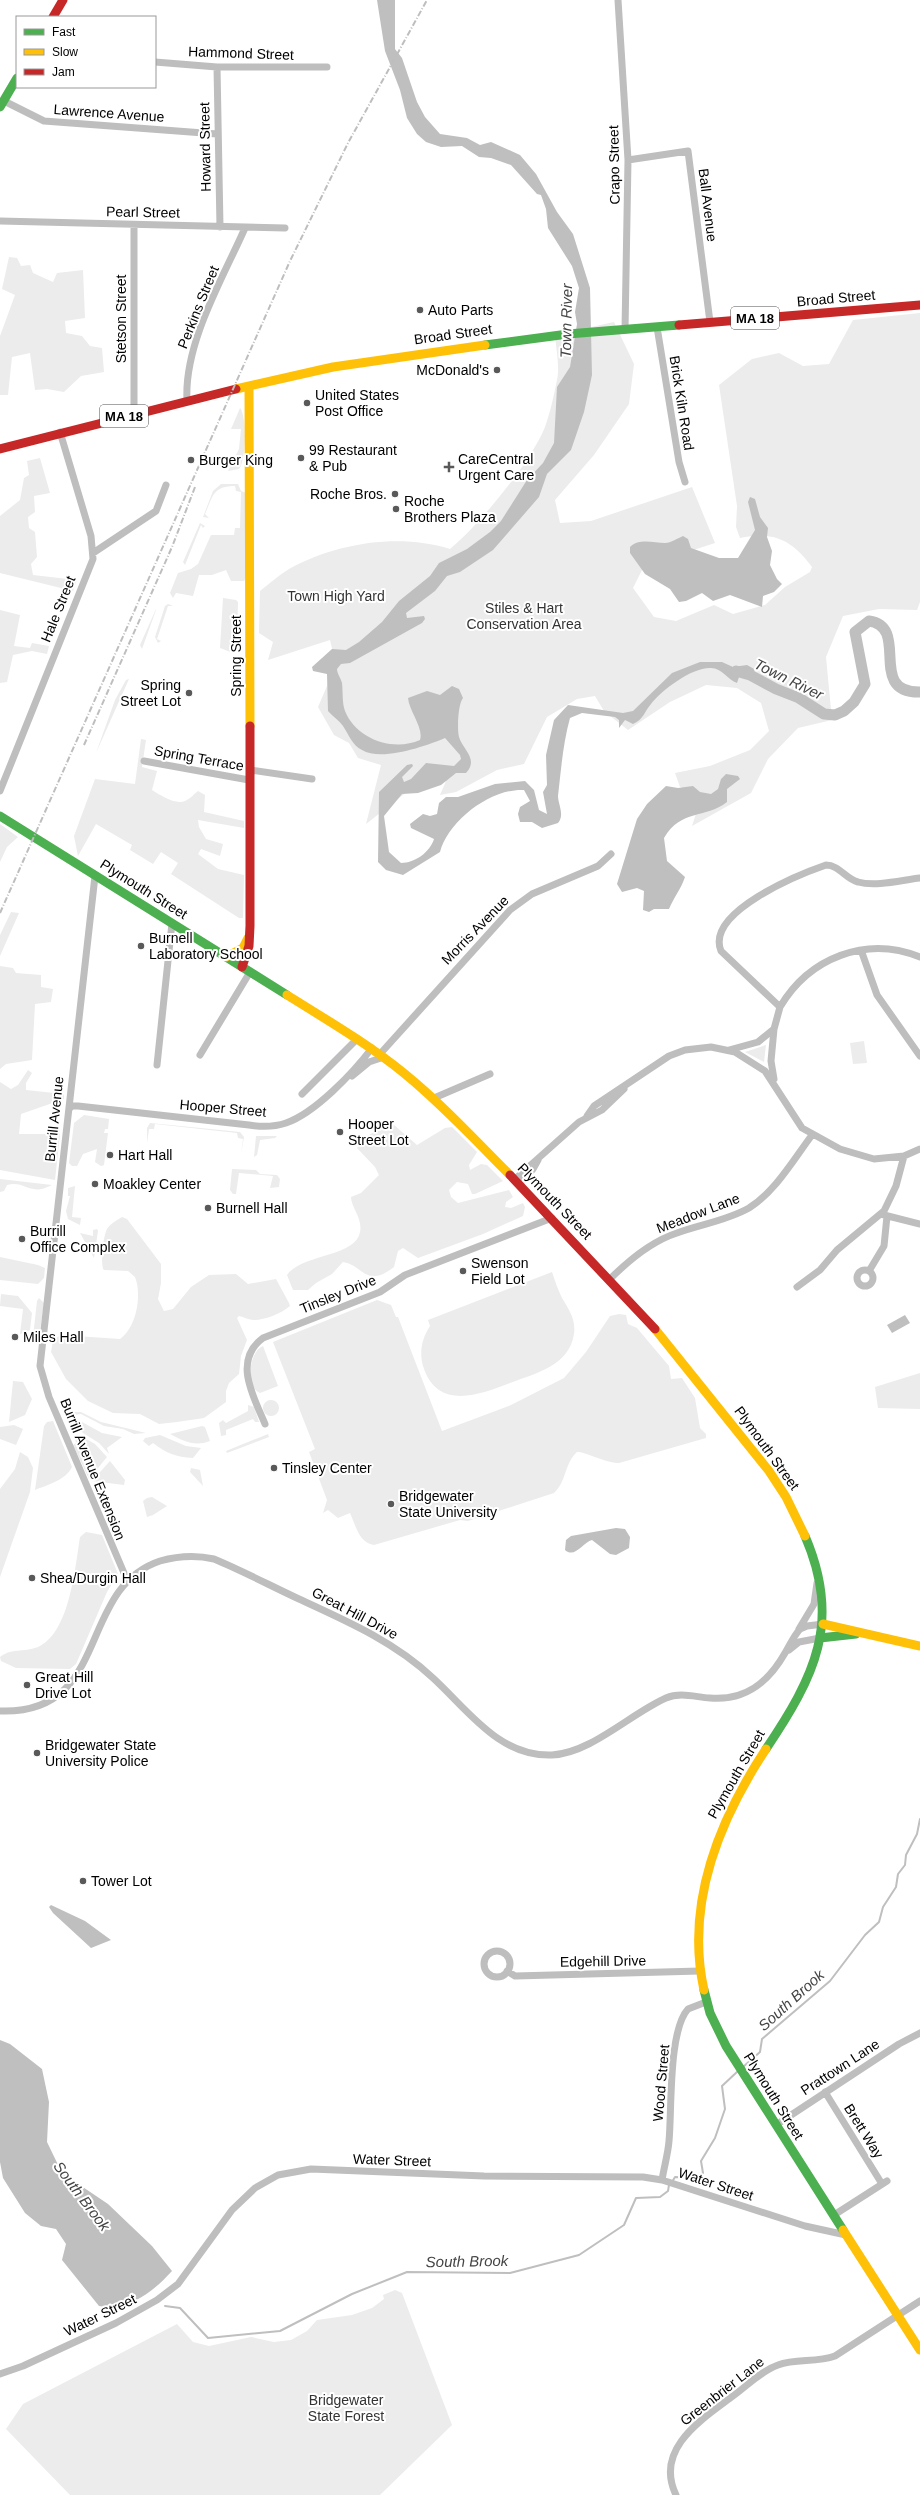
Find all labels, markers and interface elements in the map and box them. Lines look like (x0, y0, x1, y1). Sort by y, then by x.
legend (16, 16, 156, 88)
text: Fast (52, 25, 76, 39)
street label: Hammond Street (188, 43, 294, 63)
text: Slow (52, 45, 78, 59)
text: Jam (52, 65, 75, 79)
street label: Lawrence Avenue (53, 101, 165, 125)
street label: Howard Street (196, 102, 214, 192)
street label: Crapo Street (605, 125, 623, 205)
street label: Ball Avenue (696, 167, 720, 243)
street label: Pearl Street (106, 203, 180, 221)
street label: Perkins Street (174, 263, 222, 351)
street label: Stetson Street (113, 275, 129, 363)
water label: Town River (557, 283, 575, 358)
street label: Broad Street (796, 287, 876, 309)
place label: Auto Parts (428, 302, 493, 318)
marker: Auto Parts (415, 305, 425, 315)
road number: MA 18 (731, 307, 779, 329)
street label: Broad Street (413, 321, 493, 347)
street label: Brick Kiln Road (667, 354, 697, 452)
place label: McDonald's (416, 362, 489, 378)
marker: McDonald's (492, 365, 502, 375)
place label: United States Post Office (315, 387, 399, 419)
marker: United States Post Office (302, 398, 312, 408)
road number: MA 18 (100, 405, 148, 427)
place label: 99 Restaurant & Pub (309, 442, 397, 474)
place label: CareCentral Urgent Care (458, 451, 534, 483)
place label: Burger King (199, 452, 273, 468)
marker: 99 Restaurant & Pub (296, 453, 306, 463)
marker: Burger King (186, 455, 196, 465)
marker: CareCentral Urgent Care (443, 461, 455, 473)
place label: Roche Bros. (310, 486, 387, 502)
marker: Roche Bros. (390, 489, 400, 499)
place label: Roche Brothers Plaza (404, 493, 496, 525)
marker: Roche Brothers Plaza (391, 504, 401, 514)
street label: Hale Street (37, 573, 79, 644)
park label: Town High Yard (287, 588, 385, 604)
park label: Stiles & Hart Conservation Area (466, 600, 582, 632)
street label: Spring Street (228, 615, 244, 697)
water label: Town River (752, 655, 827, 703)
place label: Spring Street Lot (120, 677, 181, 709)
marker: Spring Street Lot (184, 688, 194, 698)
street label: Spring Terrace (153, 742, 245, 774)
street label: Plymouth Street (98, 856, 191, 922)
street label: Morris Avenue (438, 892, 512, 968)
place label: Burnell Laboratory School (149, 930, 263, 962)
marker: Burnell Laboratory School (136, 941, 146, 951)
street label: Burrill Avenue (42, 1075, 66, 1163)
street label: Hooper Street (179, 1096, 267, 1120)
place label: Hooper Street Lot (348, 1116, 409, 1148)
marker: Hooper Street Lot (335, 1127, 345, 1137)
place label: Hart Hall (118, 1147, 172, 1163)
marker: Hart Hall (105, 1150, 115, 1160)
street label: Plymouth Street (515, 1160, 595, 1242)
place label: Moakley Center (103, 1176, 201, 1192)
marker: Moakley Center (90, 1179, 100, 1189)
street label: Meadow Lane (654, 1190, 742, 1236)
place label: Burnell Hall (216, 1200, 288, 1216)
marker: Burnell Hall (203, 1203, 213, 1213)
place label: Burrill Office Complex (30, 1223, 125, 1255)
marker: Burrill Office Complex (17, 1234, 27, 1244)
place label: Swenson Field Lot (471, 1255, 529, 1287)
marker: Swenson Field Lot (458, 1266, 468, 1276)
street label: Tinsley Drive (298, 1271, 378, 1316)
place label: Miles Hall (23, 1329, 84, 1345)
marker: Miles Hall (10, 1332, 20, 1342)
street label: Burrill Avenue Extension (57, 1396, 129, 1542)
street label: Plymouth Street (731, 1403, 803, 1493)
place label: Tinsley Center (282, 1460, 372, 1476)
marker: Tinsley Center (269, 1463, 279, 1473)
place label: Bridgewater State University (399, 1488, 497, 1520)
marker: Bridgewater State University (386, 1499, 396, 1509)
place label: Shea/Durgin Hall (40, 1570, 146, 1586)
marker: Shea/Durgin Hall (27, 1573, 37, 1583)
street label: Great Hill Drive (309, 1584, 401, 1642)
place label: Great Hill Drive Lot (35, 1669, 93, 1701)
marker: Great Hill Drive Lot (22, 1680, 32, 1690)
street label: Plymouth Street (704, 1727, 768, 1821)
place label: Bridgewater State University Police (45, 1737, 156, 1769)
marker: Bridgewater State University Police (32, 1748, 42, 1758)
place label: Tower Lot (91, 1873, 152, 1889)
marker: Tower Lot (78, 1876, 88, 1886)
street label: Edgehill Drive (560, 1952, 647, 1970)
water label: South Brook (755, 1965, 828, 2034)
street label: Prattown Lane (798, 2036, 882, 2098)
street label: Wood Street (650, 2044, 672, 2122)
street label: Plymouth Street (741, 2050, 807, 2143)
street label: Brett Way (841, 2101, 887, 2161)
street label: Water Street (353, 2151, 431, 2169)
water label: South Brook (50, 2158, 115, 2235)
street label: Water Street (676, 2164, 756, 2204)
water label: South Brook (426, 2252, 510, 2270)
street label: Water Street (61, 2291, 139, 2339)
street label: Greenbrier Lane (677, 2353, 767, 2429)
park label: Bridgewater State Forest (308, 2392, 384, 2424)

